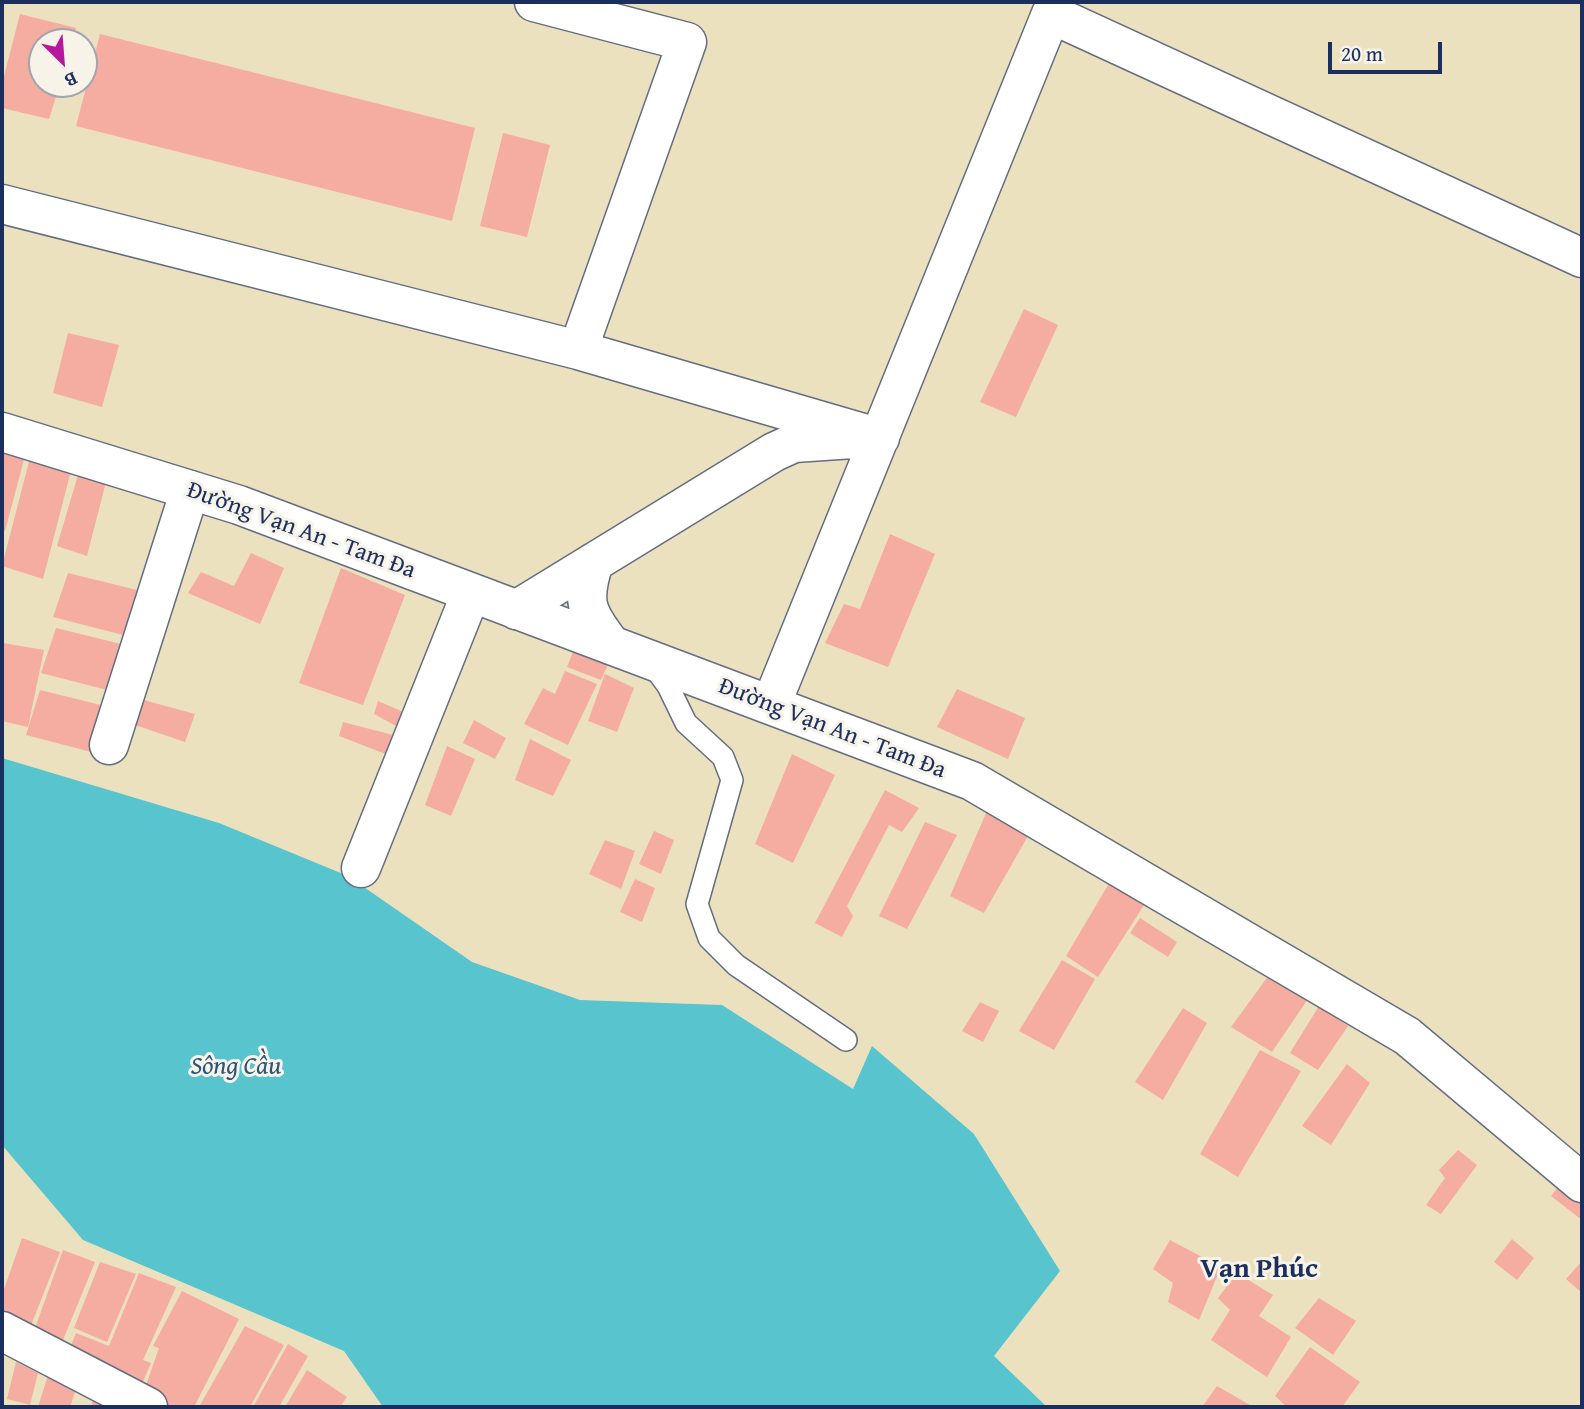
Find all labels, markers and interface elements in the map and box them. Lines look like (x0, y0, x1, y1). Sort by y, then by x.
north arrow (28, 28, 98, 98)
scale bar (1332, 28, 1446, 72)
text: 20 m (1341, 38, 1383, 69)
text: B (60, 65, 82, 95)
street label: Đường Vạn An - Tam Đa (183, 476, 419, 586)
street label: Đường Vạn An - Tam Đa (714, 672, 950, 786)
water label: Sông Cầu (190, 1051, 282, 1083)
district label: Vạn Phúc (1200, 1253, 1318, 1287)

